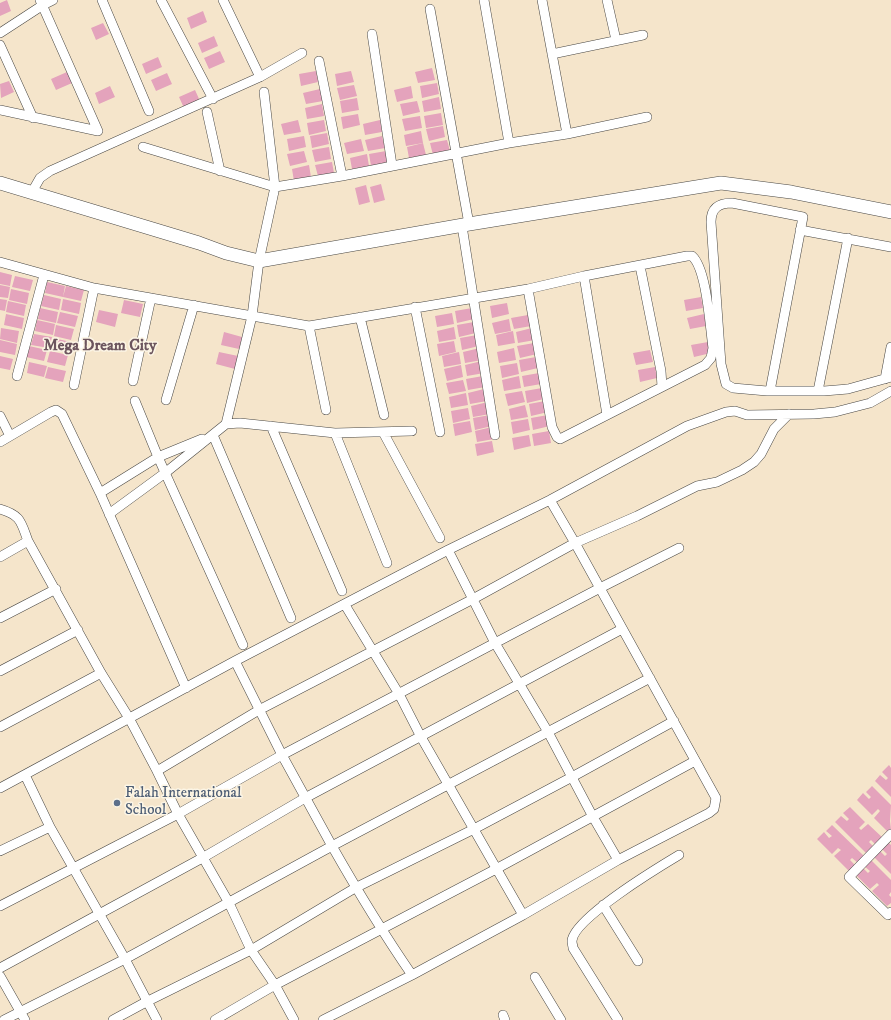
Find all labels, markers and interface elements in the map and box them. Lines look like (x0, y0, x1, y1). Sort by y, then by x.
district label: Mega Dream City (43, 337, 157, 357)
place label: Falah International School (125, 785, 241, 820)
marker: Falah International School (112, 798, 122, 808)

